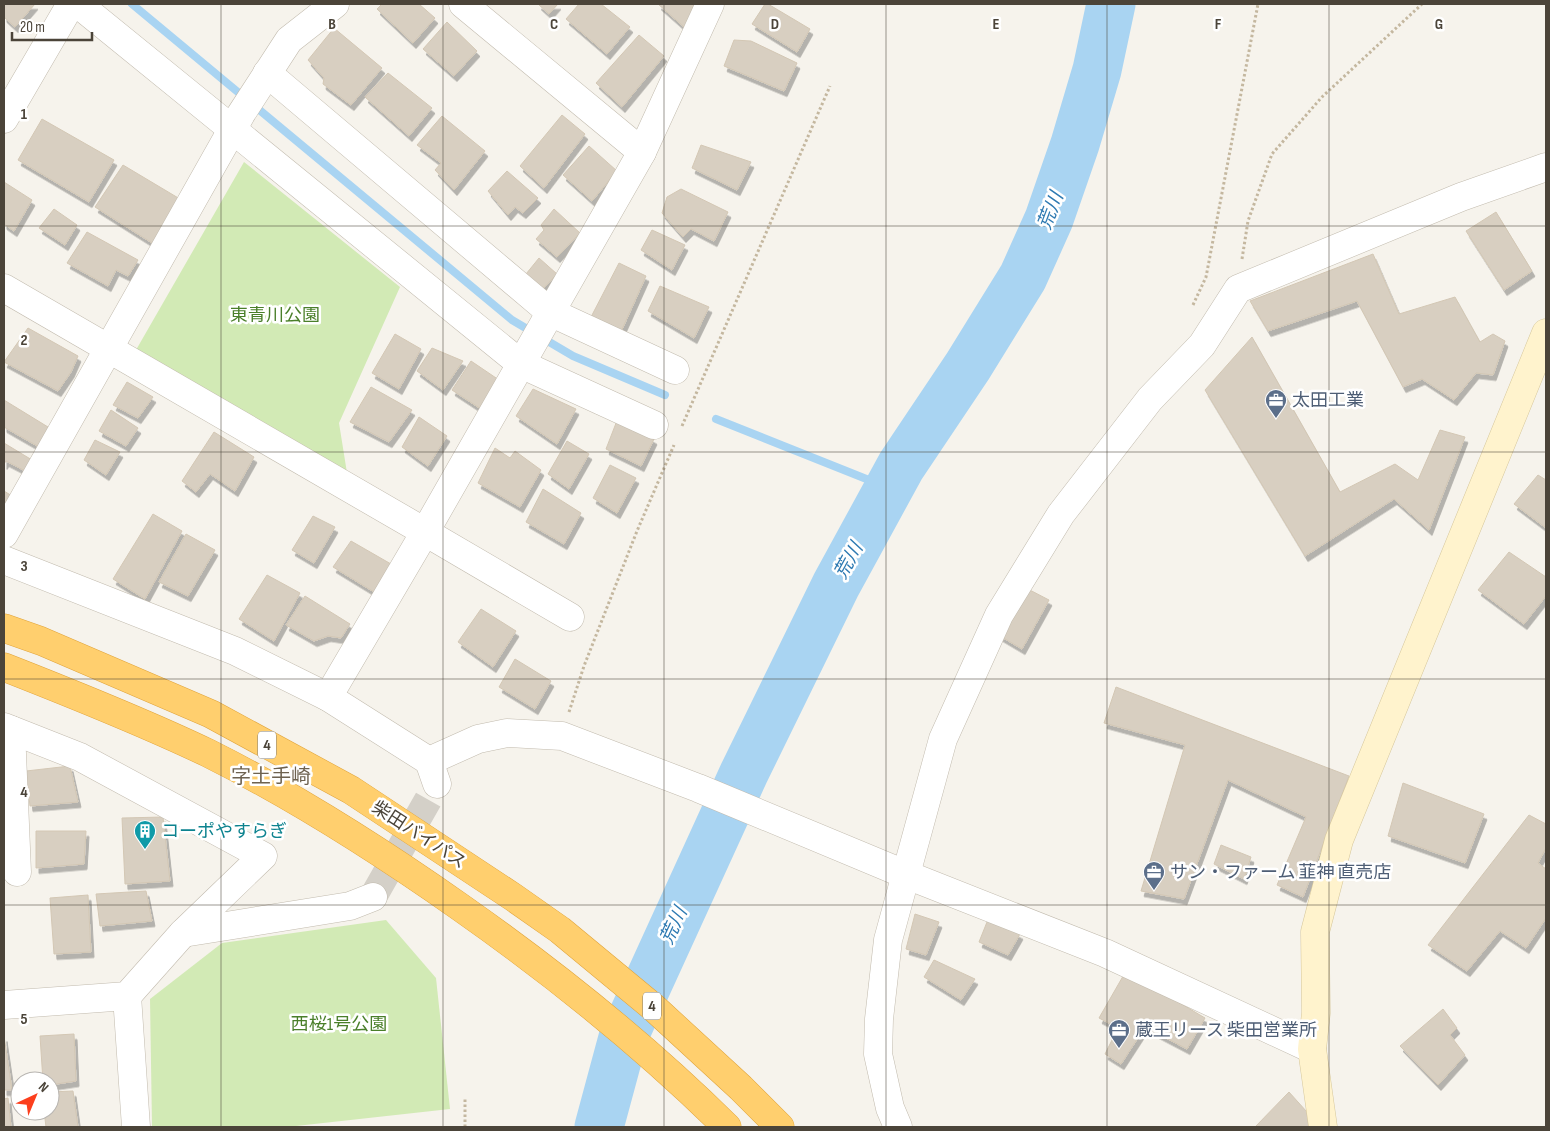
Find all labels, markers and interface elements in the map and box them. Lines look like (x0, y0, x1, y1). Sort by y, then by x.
scale bar (12, 10, 92, 42)
text: B (328, 15, 336, 34)
text: C (550, 15, 558, 34)
text: D (771, 15, 779, 34)
text: E (993, 15, 1000, 34)
text: F (1215, 15, 1222, 34)
text: G (1435, 15, 1443, 34)
text: 20 m (20, 18, 45, 37)
text: 1 (21, 105, 28, 124)
water label: 荒川 (1033, 187, 1069, 233)
park label: 東青川公園 (230, 305, 320, 326)
text: 2 (20, 331, 28, 350)
office icon: 太田工業 (1264, 388, 1288, 419)
place label: 太田工業 (1292, 390, 1364, 411)
water label: 荒川 (830, 537, 869, 583)
text: 3 (20, 557, 28, 576)
road number: 4 (258, 732, 276, 758)
district label: 字土手崎 (231, 765, 311, 789)
text: 4 (20, 783, 28, 802)
street label: 柴田バイパス (368, 797, 470, 873)
building icon: コーポやすらぎ (133, 819, 157, 850)
place label: コーポやすらぎ (161, 821, 287, 842)
office icon: サン・ファーム 韮神 直売店 (1142, 860, 1166, 891)
place label: サン・ファーム 韮神 直売店 (1170, 862, 1391, 883)
water label: 荒川 (656, 902, 693, 948)
road number: 4 (643, 992, 661, 1019)
text: 5 (20, 1010, 28, 1029)
park label: 西桜1号公園 (291, 1014, 387, 1035)
office icon: 蔵王リース 柴田営業所 (1107, 1018, 1131, 1049)
place label: 蔵王リース 柴田営業所 (1135, 1020, 1317, 1041)
north arrow (10, 1071, 60, 1121)
text: N (35, 1078, 52, 1096)

